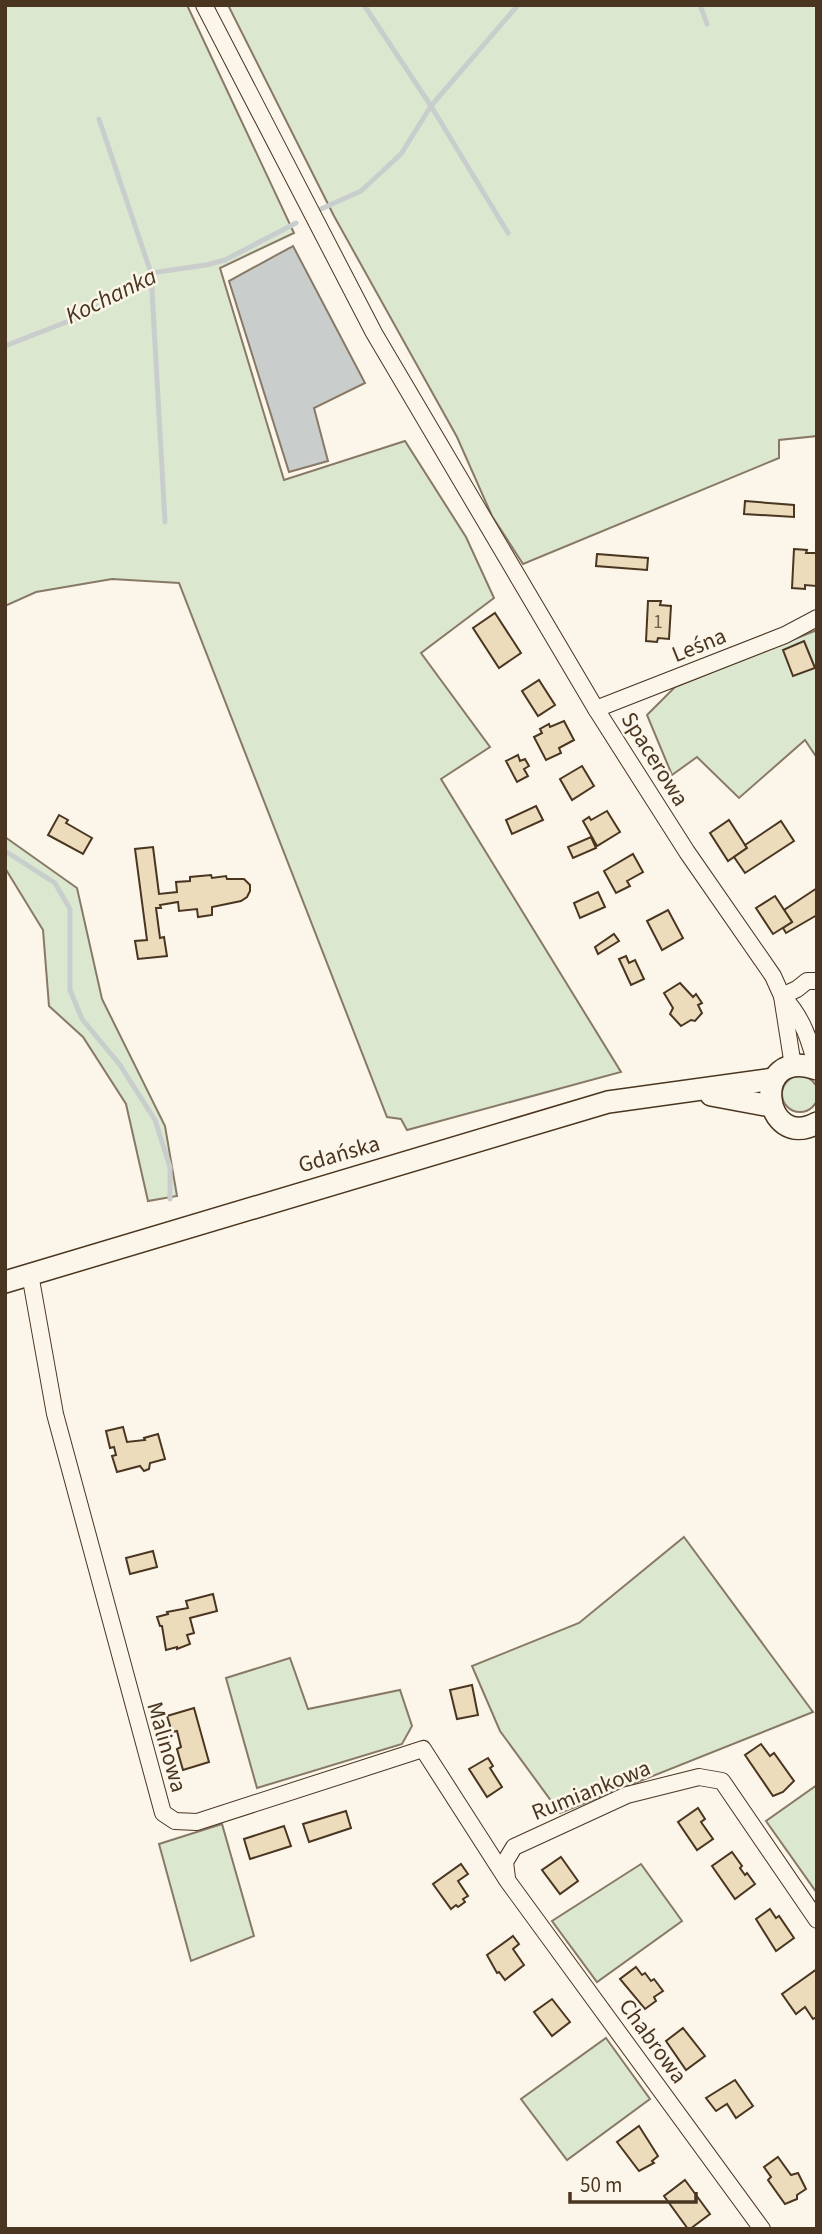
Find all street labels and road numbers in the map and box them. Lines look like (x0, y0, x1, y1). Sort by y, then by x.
street label: Leśna (667, 619, 731, 671)
street label: Spacerowa (613, 705, 697, 813)
street label: Gdańska (294, 1127, 384, 1181)
street label: Malinowa (138, 1698, 196, 1796)
street label: Rumiankowa (527, 1751, 655, 1829)
street label: Chabrowa (611, 1992, 695, 2090)

